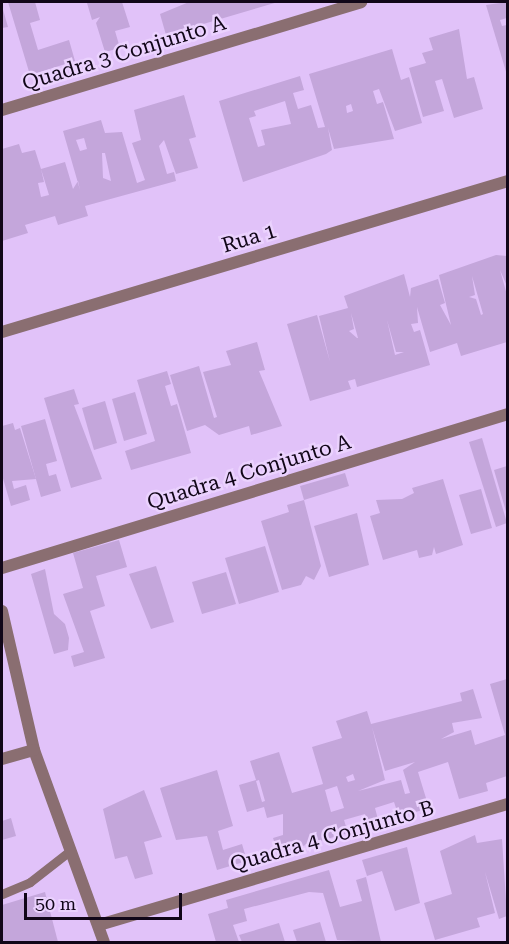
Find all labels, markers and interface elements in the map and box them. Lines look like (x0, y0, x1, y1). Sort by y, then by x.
street label: Quadra 3 Conjunto A (19, 10, 229, 96)
street label: Rua 1 (219, 218, 279, 258)
street label: Quadra 4 Conjunto A (144, 429, 354, 515)
street label: Quadra 4 Conjunto B (227, 795, 437, 877)
scale bar (27, 881, 184, 919)
text: 50 m (35, 893, 76, 914)

